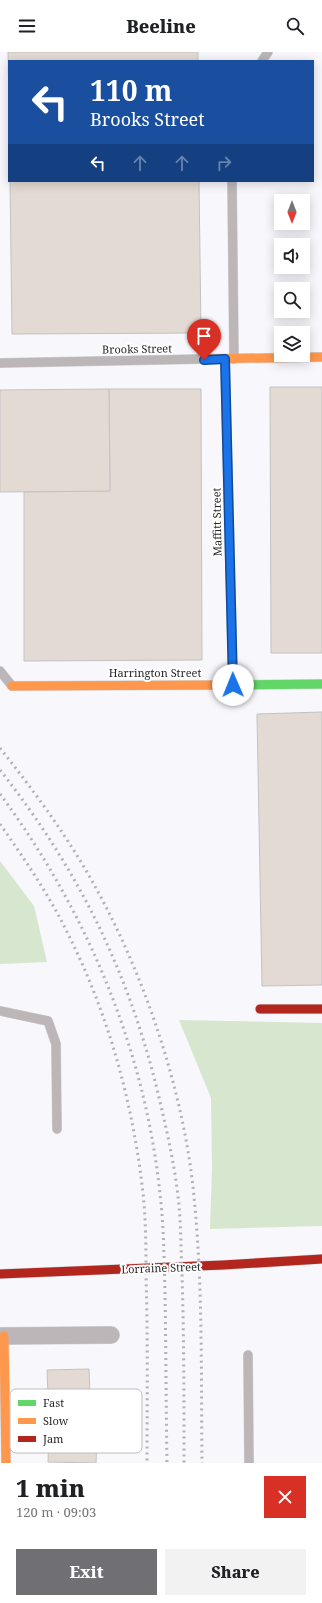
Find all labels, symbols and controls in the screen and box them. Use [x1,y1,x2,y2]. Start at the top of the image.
text: Beeline [126,14,196,38]
icon: menu [16,15,38,37]
icon: search [284,15,306,37]
text: 110 m [90,71,172,109]
icon: left [24,76,76,128]
text: Brooks Street [90,107,205,131]
icon: left [87,152,109,174]
icon: ahead [129,152,151,174]
icon: ahead [171,152,193,174]
icon: right [213,152,235,174]
north arrow [274,194,310,230]
map controls [274,194,310,362]
button: sound [274,238,310,274]
button: search [274,282,310,318]
pin [187,319,221,360]
icon: arrive [193,325,215,347]
button: layers [274,326,310,362]
street label: Brooks Street [102,340,172,357]
street label: Maffitt Street [208,487,225,557]
position arrow [212,664,254,706]
street label: Harrington Street [109,665,201,680]
street label: Lorraine Street [121,1259,201,1276]
legend [10,1389,142,1453]
text: Fast [43,1395,64,1410]
text: Slow [43,1413,69,1428]
text: Jam [42,1431,64,1446]
text: 1 min [16,1471,85,1504]
button: close [264,1476,306,1518]
text: 120 m · 09:03 [16,1503,96,1521]
button: Exit [16,1549,157,1595]
button: Share [165,1549,306,1595]

